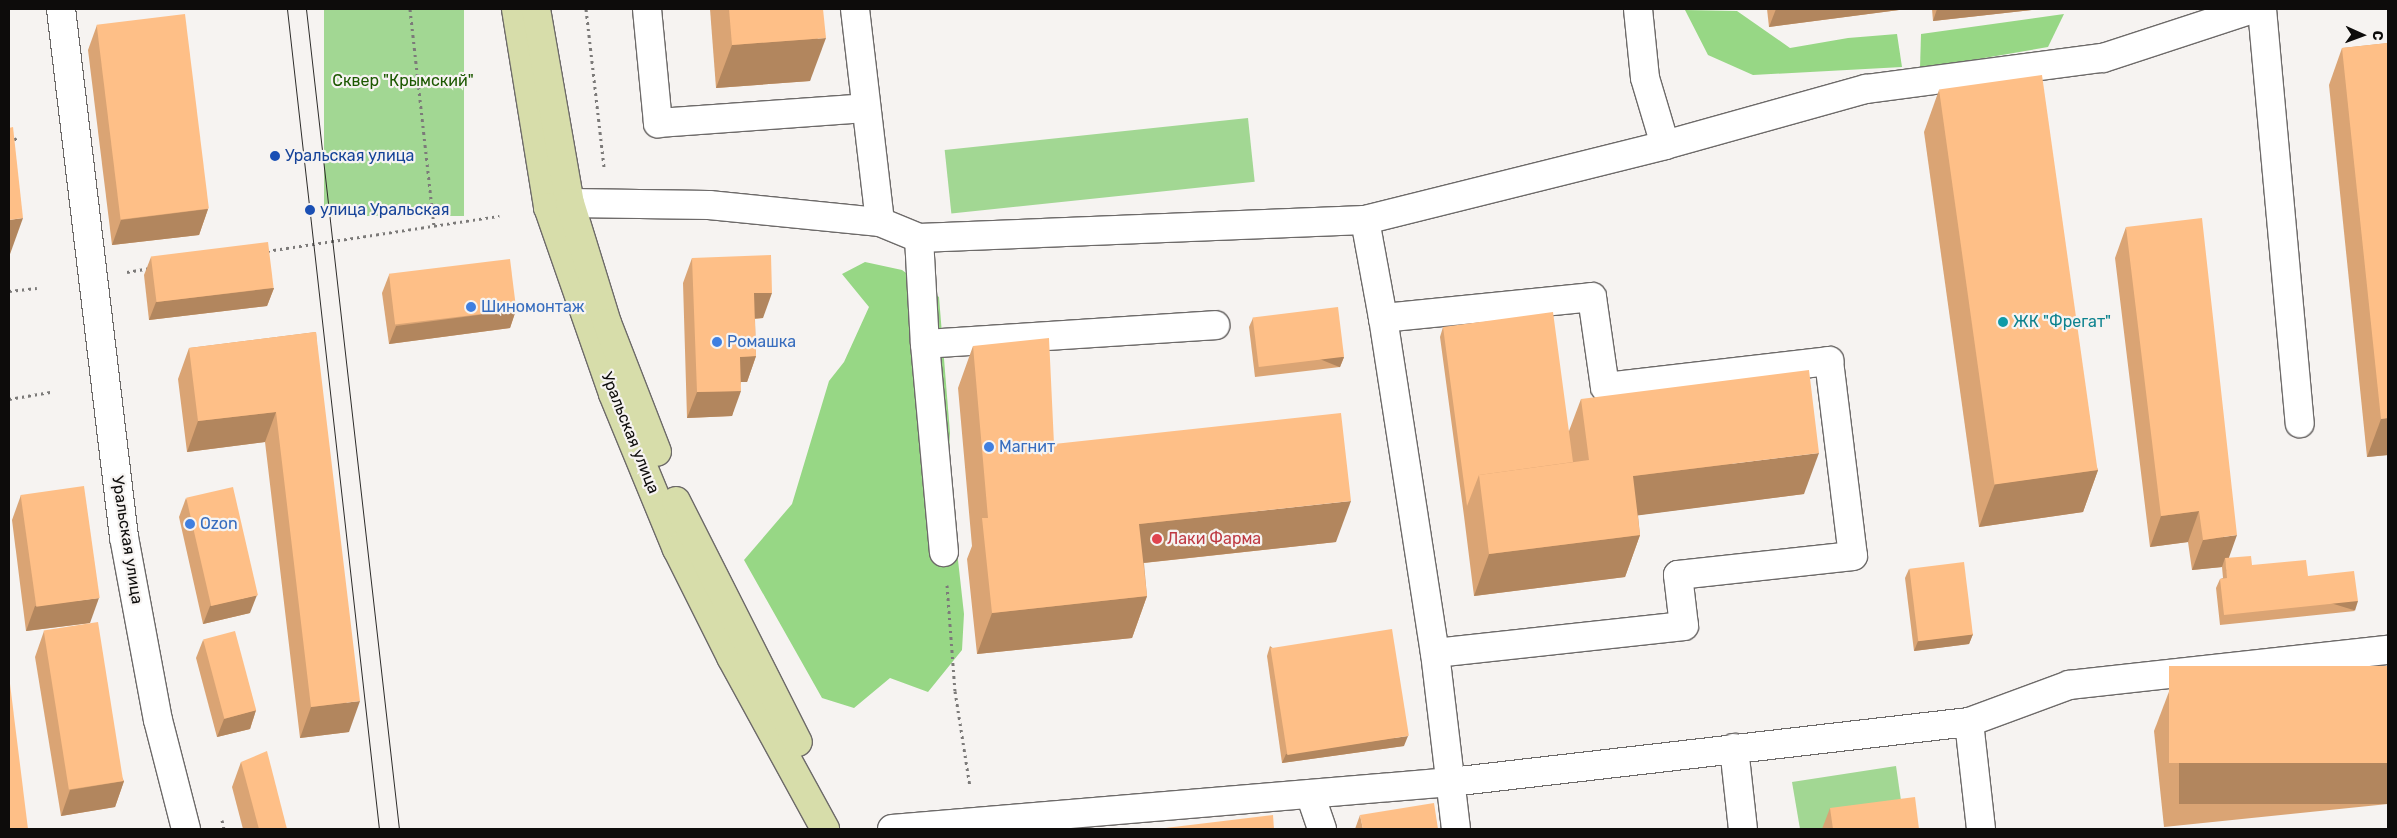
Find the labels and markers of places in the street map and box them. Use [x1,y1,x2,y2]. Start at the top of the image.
place label: Уральская улица [285,146,414,166]
marker: Уральская улица [269,150,281,162]
place label: улица Уральская [320,200,449,220]
marker: улица Уральская [304,204,316,216]
place label: Шиномонтаж [481,297,585,317]
marker: Шиномонтаж [465,301,477,313]
place label: ЖК "Фрегат" [2013,312,2111,332]
marker: ЖК "Фрегат" [1997,316,2009,328]
place label: Ромашка [727,332,796,352]
marker: Ромашка [711,336,723,348]
place label: Магнит [999,437,1055,457]
marker: Магнит [983,441,995,453]
place label: Ozon [200,514,238,534]
marker: Ozon [184,518,196,530]
place label: Лаки Фарма [1167,529,1261,549]
marker: Лаки Фарма [1151,533,1163,545]

